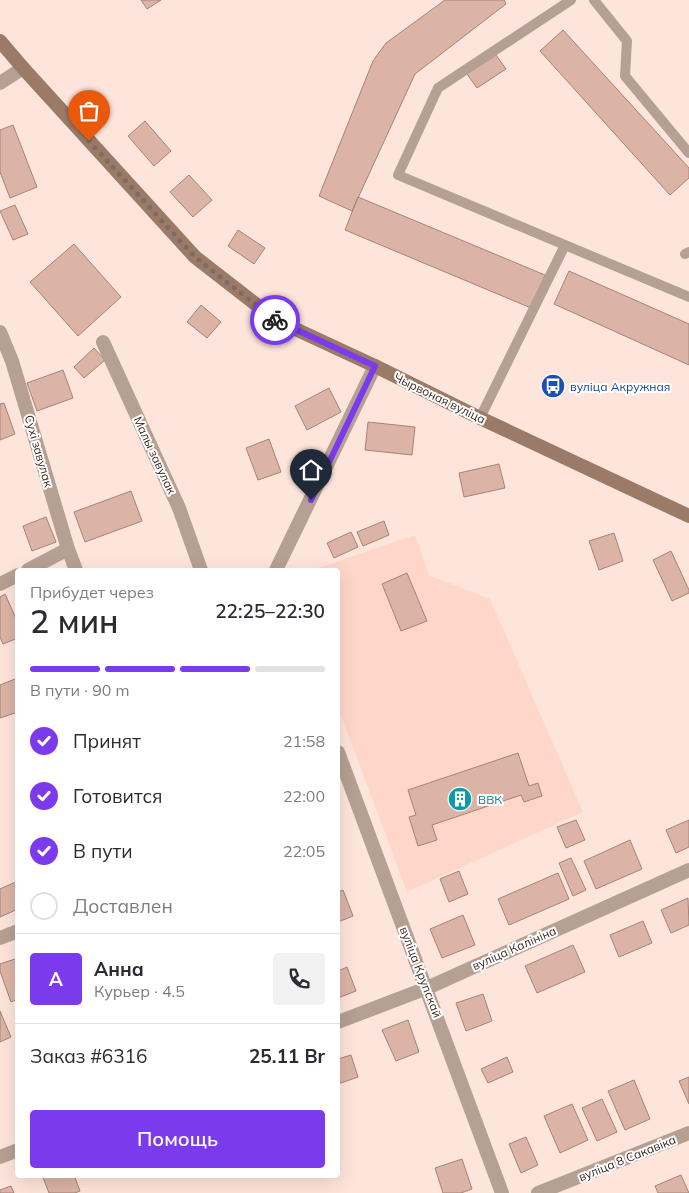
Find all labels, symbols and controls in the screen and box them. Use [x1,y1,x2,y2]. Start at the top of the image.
pin [68,90,110,141]
icon: bag [75,97,103,125]
courier [250,295,300,345]
icon: bike [261,306,289,334]
street label: Чырвоная вуліца [392,369,488,427]
bus stop icon: вуліца Акружная [540,373,566,399]
place label: вуліца Акружная [570,379,670,394]
street label: Сухі завулак [22,413,57,489]
street label: Малы завулак [130,414,180,497]
pin [290,449,332,500]
icon: home [297,456,325,484]
text: Прибудет через [30,582,154,602]
text: 22:25–22:30 [215,599,325,623]
text: 2 мин [30,601,118,641]
text: В пути · 90 m [30,680,130,700]
icon: check [30,727,58,755]
text: Принят [73,729,141,753]
text: 21:58 [283,731,325,751]
icon: check [30,782,58,810]
text: Готовится [73,784,163,808]
text: 22:00 [283,786,325,806]
building icon: ВВК [447,786,473,812]
place label: ВВК [478,792,502,807]
icon: check [30,837,58,865]
text: В пути [73,839,132,863]
text: 22:05 [283,841,325,861]
text: Доставлен [73,894,173,918]
street label: вуліца Калініна [470,923,558,973]
street label: вуліца Крупскай [397,924,445,1020]
button: phone [273,953,325,1005]
text: Анна [94,957,144,981]
text: А [49,967,63,991]
text: Курьер · 4.5 [94,981,185,1001]
text: Заказ #6316 [30,1044,147,1068]
text: 25.11 Br [249,1044,325,1068]
button: Помощь [30,1110,325,1168]
street label: вуліца 8 Сакавіка [576,1132,678,1184]

